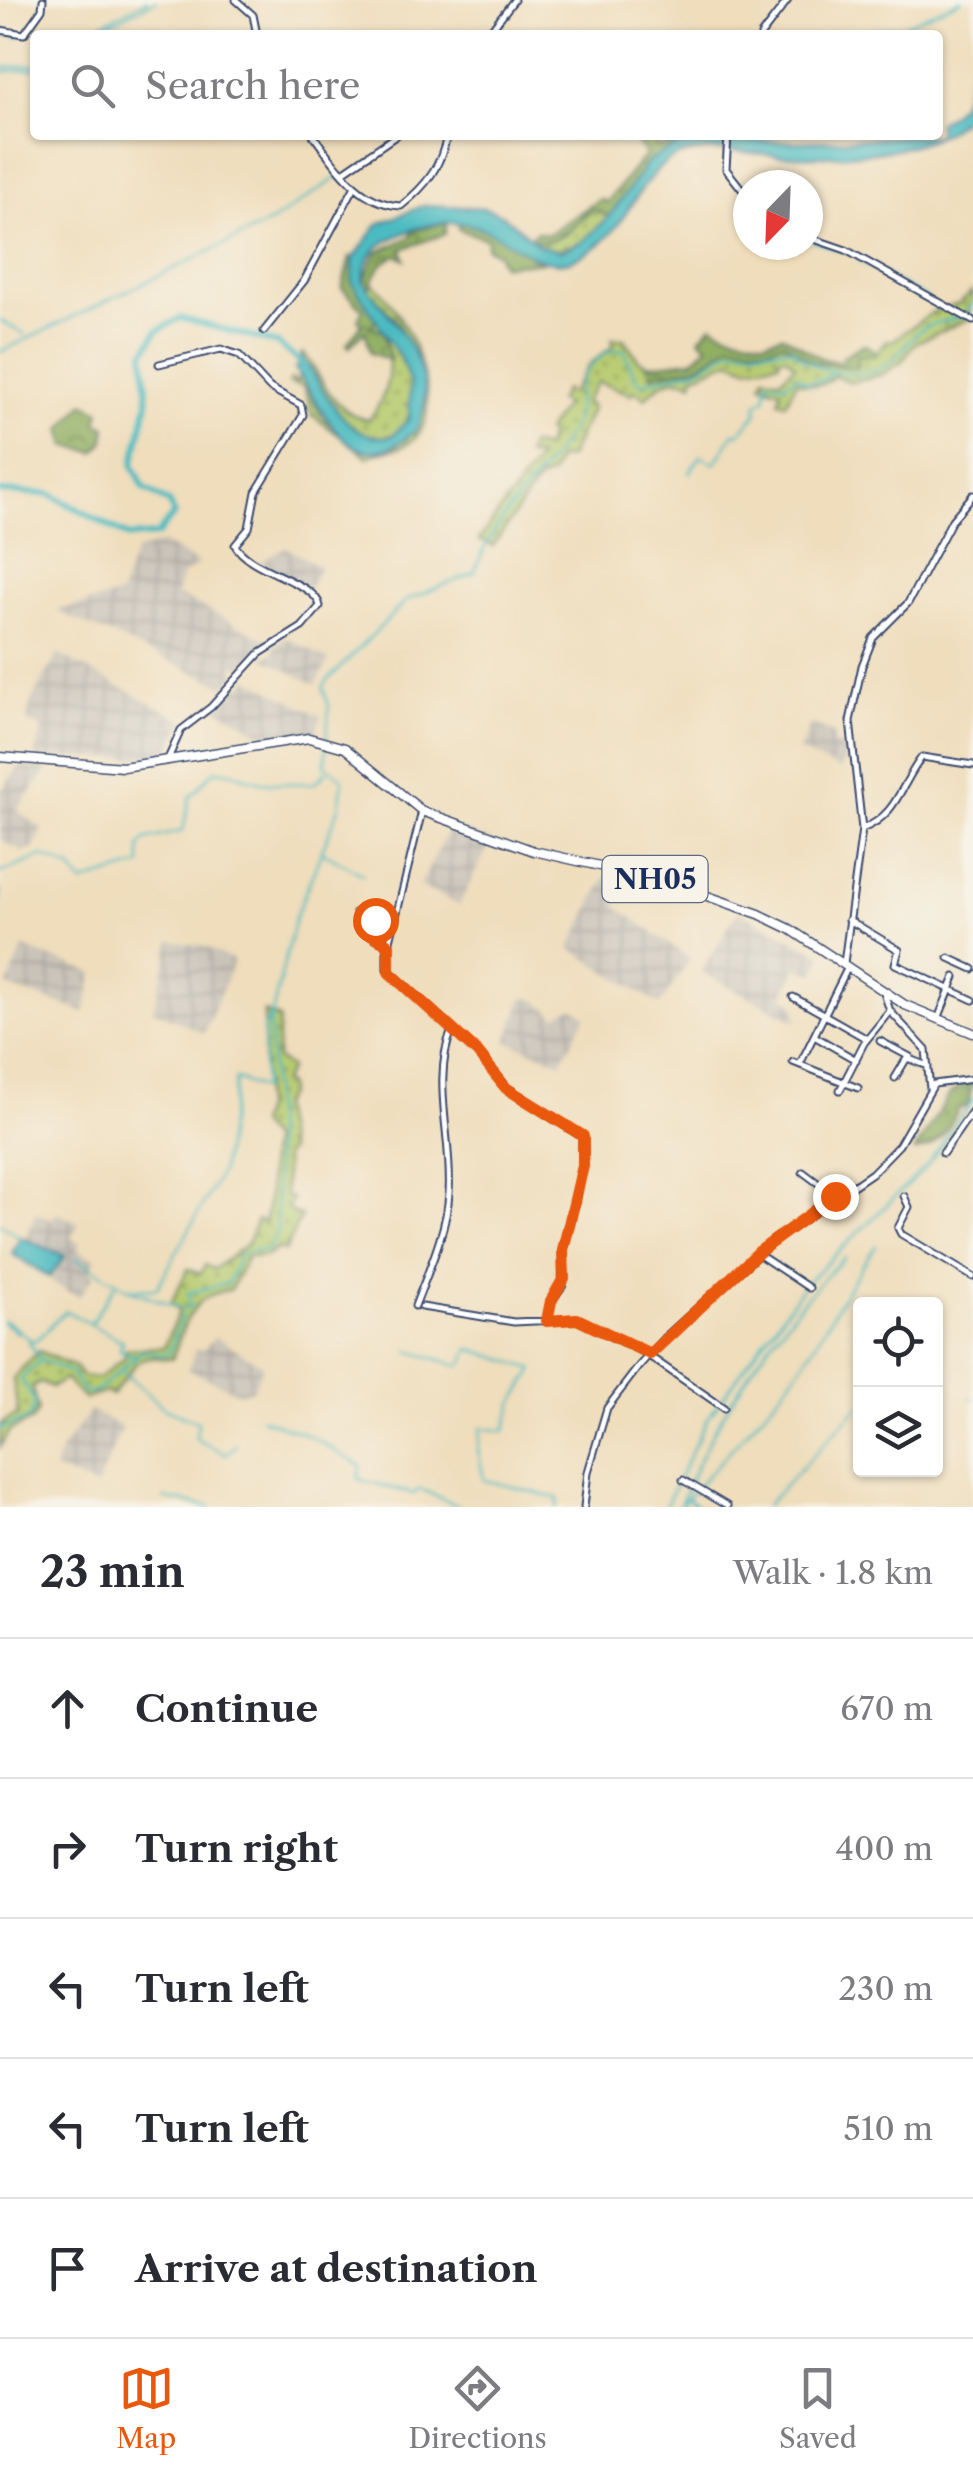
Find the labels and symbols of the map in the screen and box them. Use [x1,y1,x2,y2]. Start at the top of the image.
north arrow [733,170,823,260]
road number: NH05 [602,856,708,902]
route start [353,898,399,944]
route end [813,1174,859,1220]

